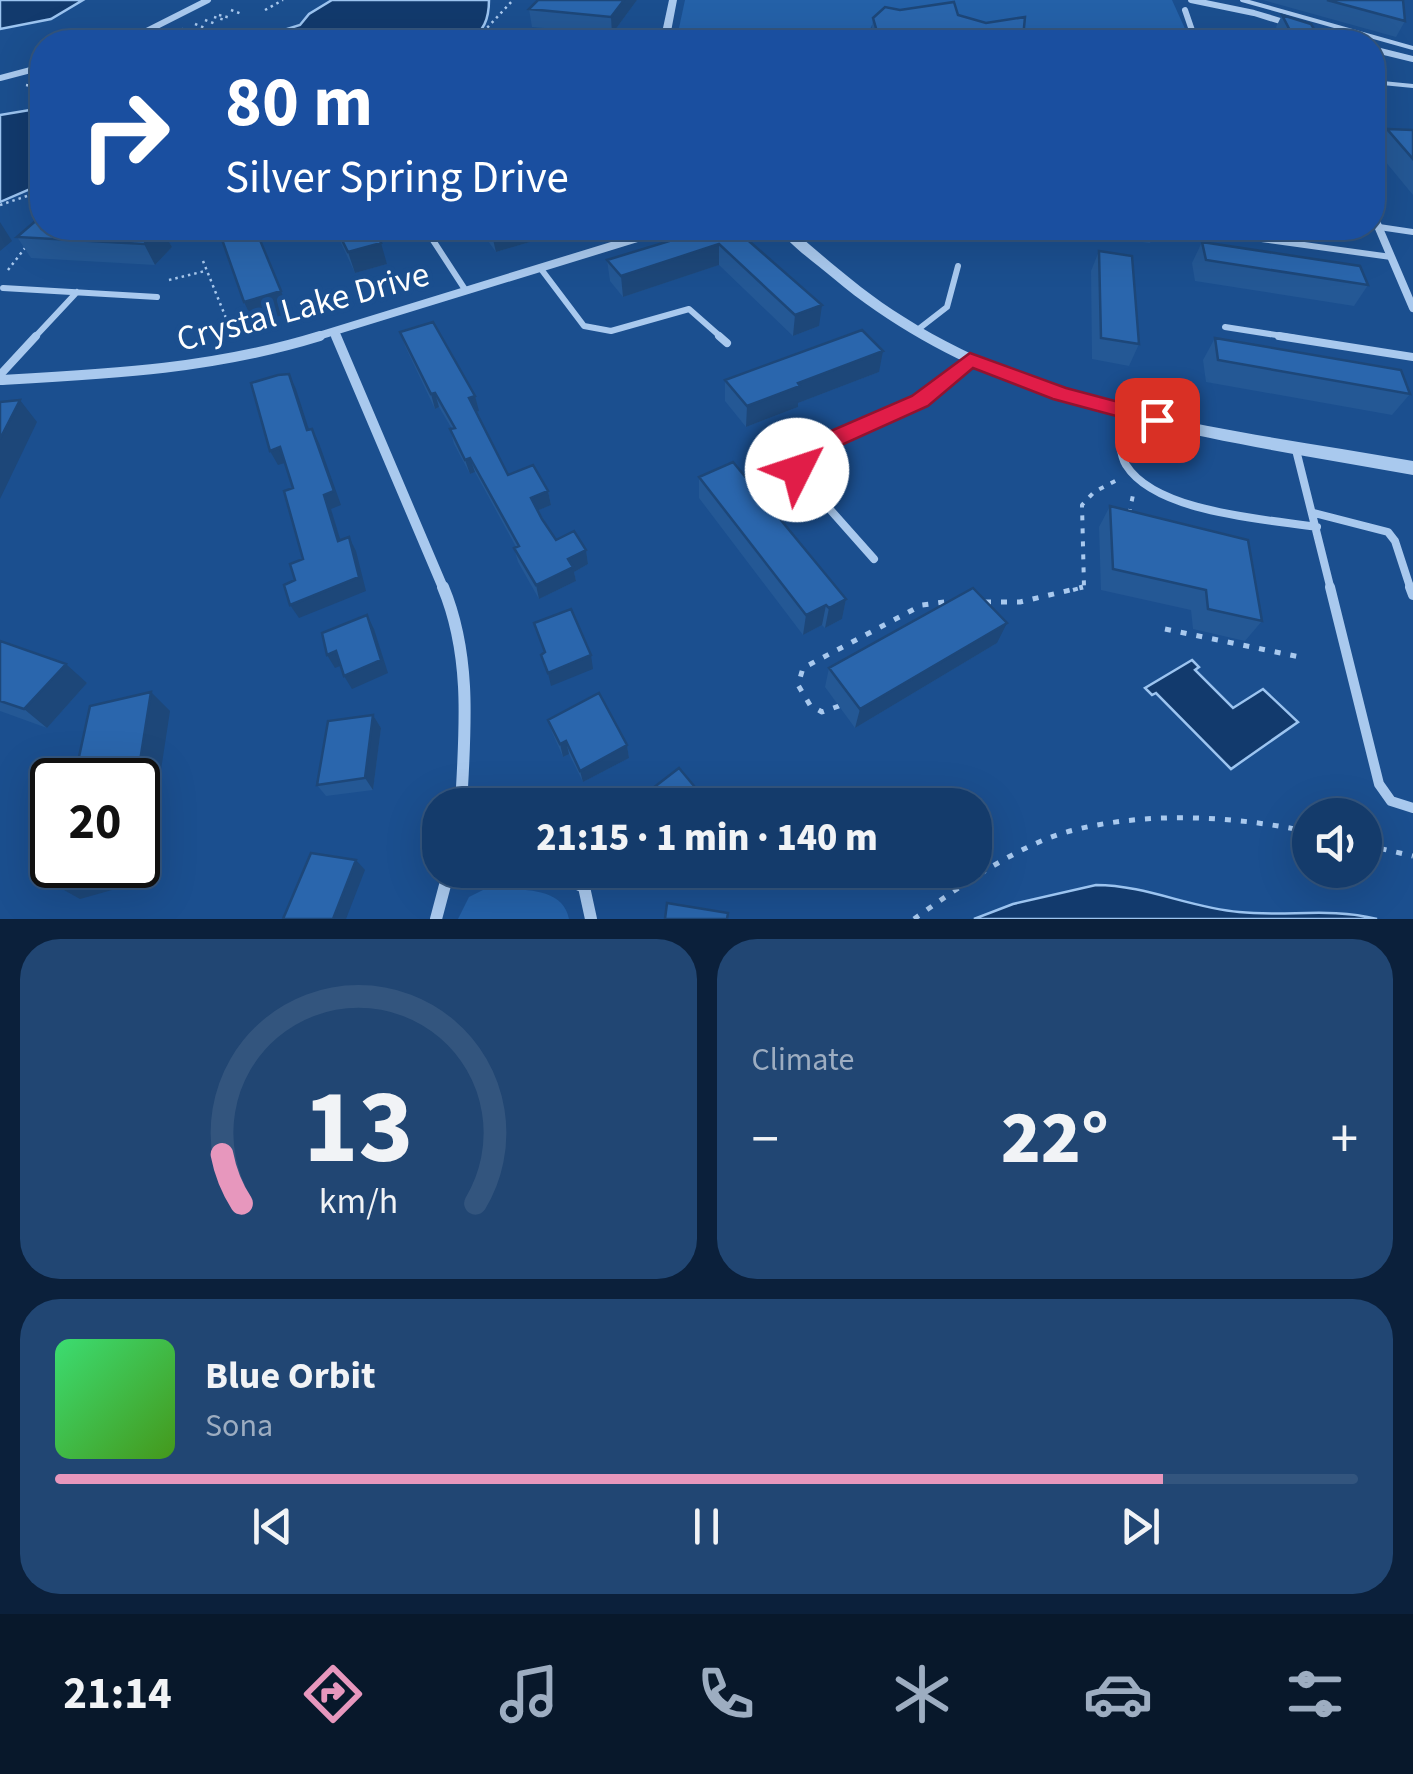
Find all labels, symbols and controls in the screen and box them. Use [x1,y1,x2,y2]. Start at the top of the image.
text: 80 m [225,53,373,153]
icon: right [60,70,190,200]
text: Silver Spring Drive [225,146,569,210]
street label: Crystal Lake Drive [171,249,435,365]
pin [1115,378,1200,463]
icon: arrive [1130,393,1185,448]
position arrow [745,418,849,522]
speed limit sign: 20 [30,758,160,888]
map controls [1292,798,1382,888]
button: sound [1292,798,1382,888]
text: 21:15 · 1 min · 140 m [536,811,878,865]
text: Climate [752,1037,854,1083]
text: 13 [303,1055,413,1203]
text: 22° [1001,1085,1109,1192]
text: − [752,1101,779,1179]
text: + [1331,1101,1358,1179]
text: km/h [319,1176,398,1227]
text: Blue Orbit [205,1349,376,1403]
text: Sona [205,1403,273,1449]
icon: previous [245,1499,300,1554]
icon: pause [679,1499,734,1554]
icon: next [1113,1499,1168,1554]
icon: directions [298,1659,368,1729]
icon: music [494,1659,564,1729]
icon: phone [691,1659,761,1729]
icon: climate [887,1659,957,1729]
icon: car [1083,1659,1153,1729]
icon: filters [1280,1659,1350,1729]
text: 21:14 [63,1662,172,1726]

